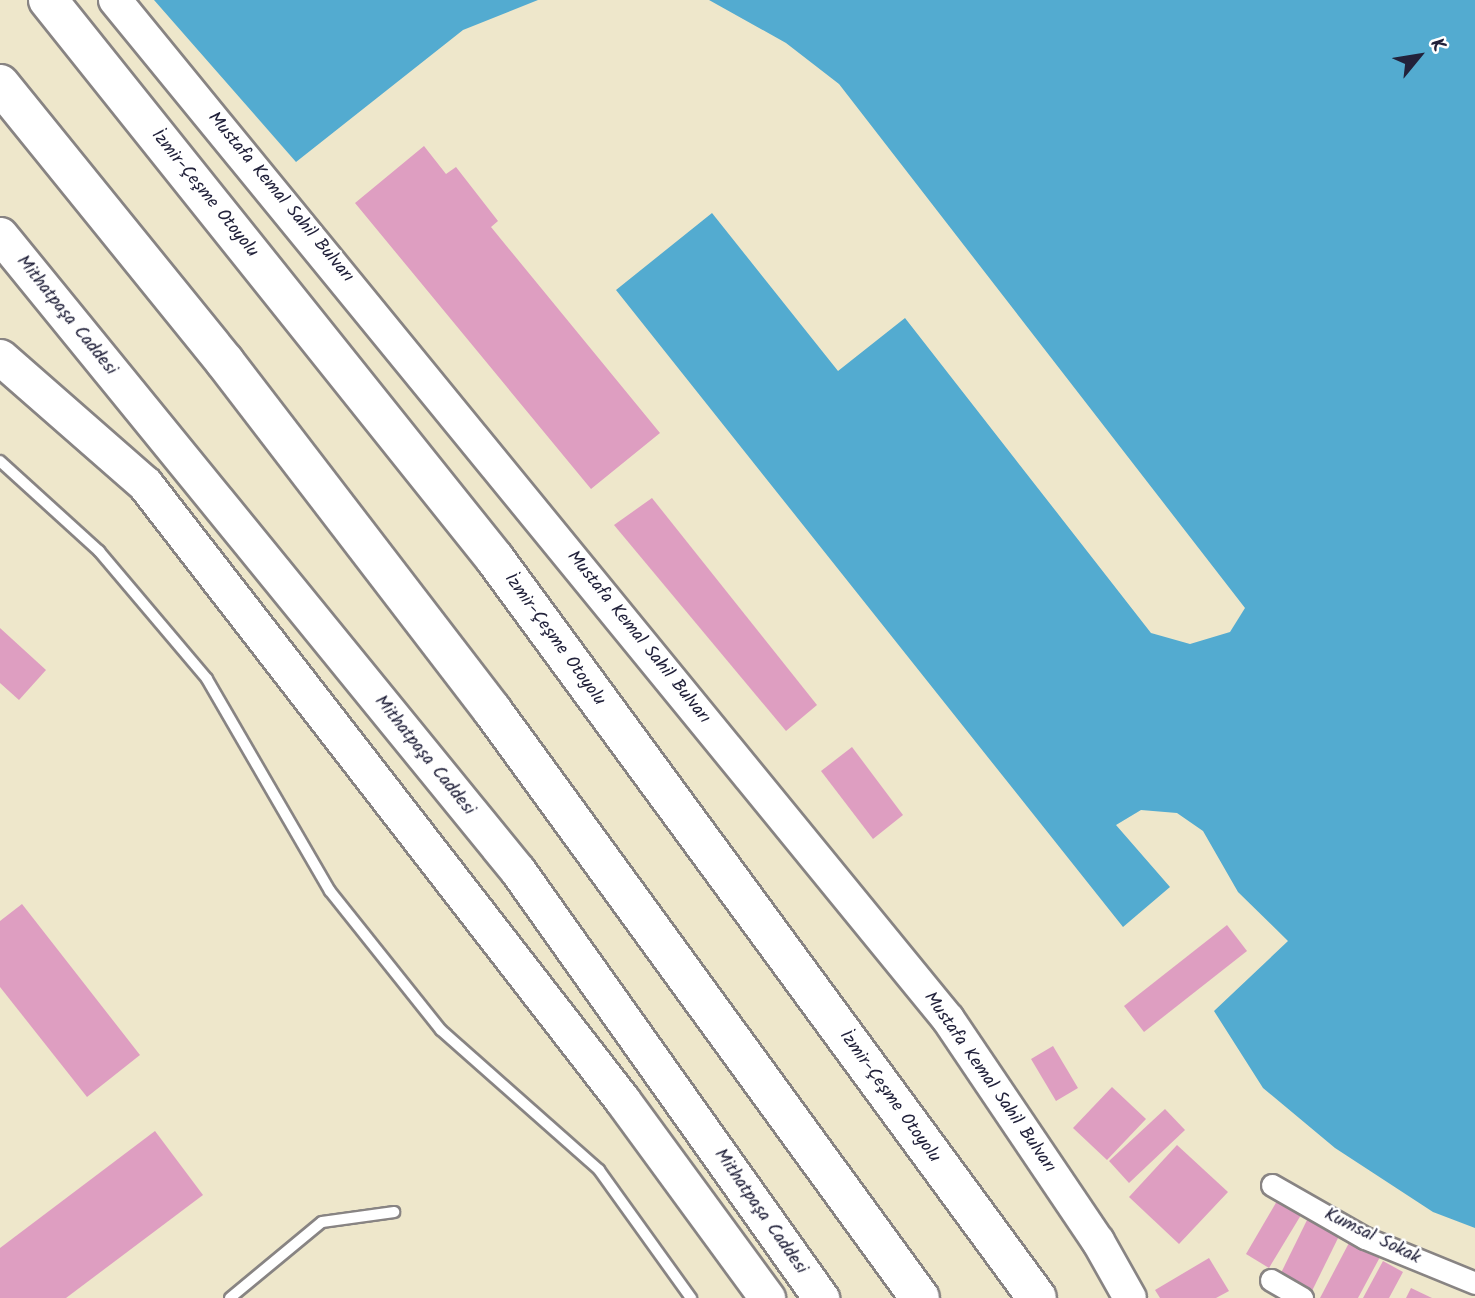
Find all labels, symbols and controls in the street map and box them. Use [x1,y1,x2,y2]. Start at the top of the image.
north arrow [1384,21,1454,91]
text: K [1421,33,1453,58]
street label: Mustafa Kemal Sahil Bulvarı [202,108,358,288]
street label: İzmir-Çeşme Otoyolu [146,126,262,262]
street label: Mithatpaşa Caddesi [11,252,121,380]
street label: Mustafa Kemal Sahil Bulvarı [562,547,714,729]
street label: İzmir-Çeşme Otoyolu [499,570,609,710]
street label: Mithatpaşa Caddesi [369,692,479,820]
street label: Mustafa Kemal Sahil Bulvarı [918,988,1060,1178]
street label: İzmir-Çeşme Otoyolu [834,1027,944,1167]
street label: Mithatpaşa Caddesi [709,1145,811,1279]
street label: Kumsal Sokak [1320,1204,1424,1270]

